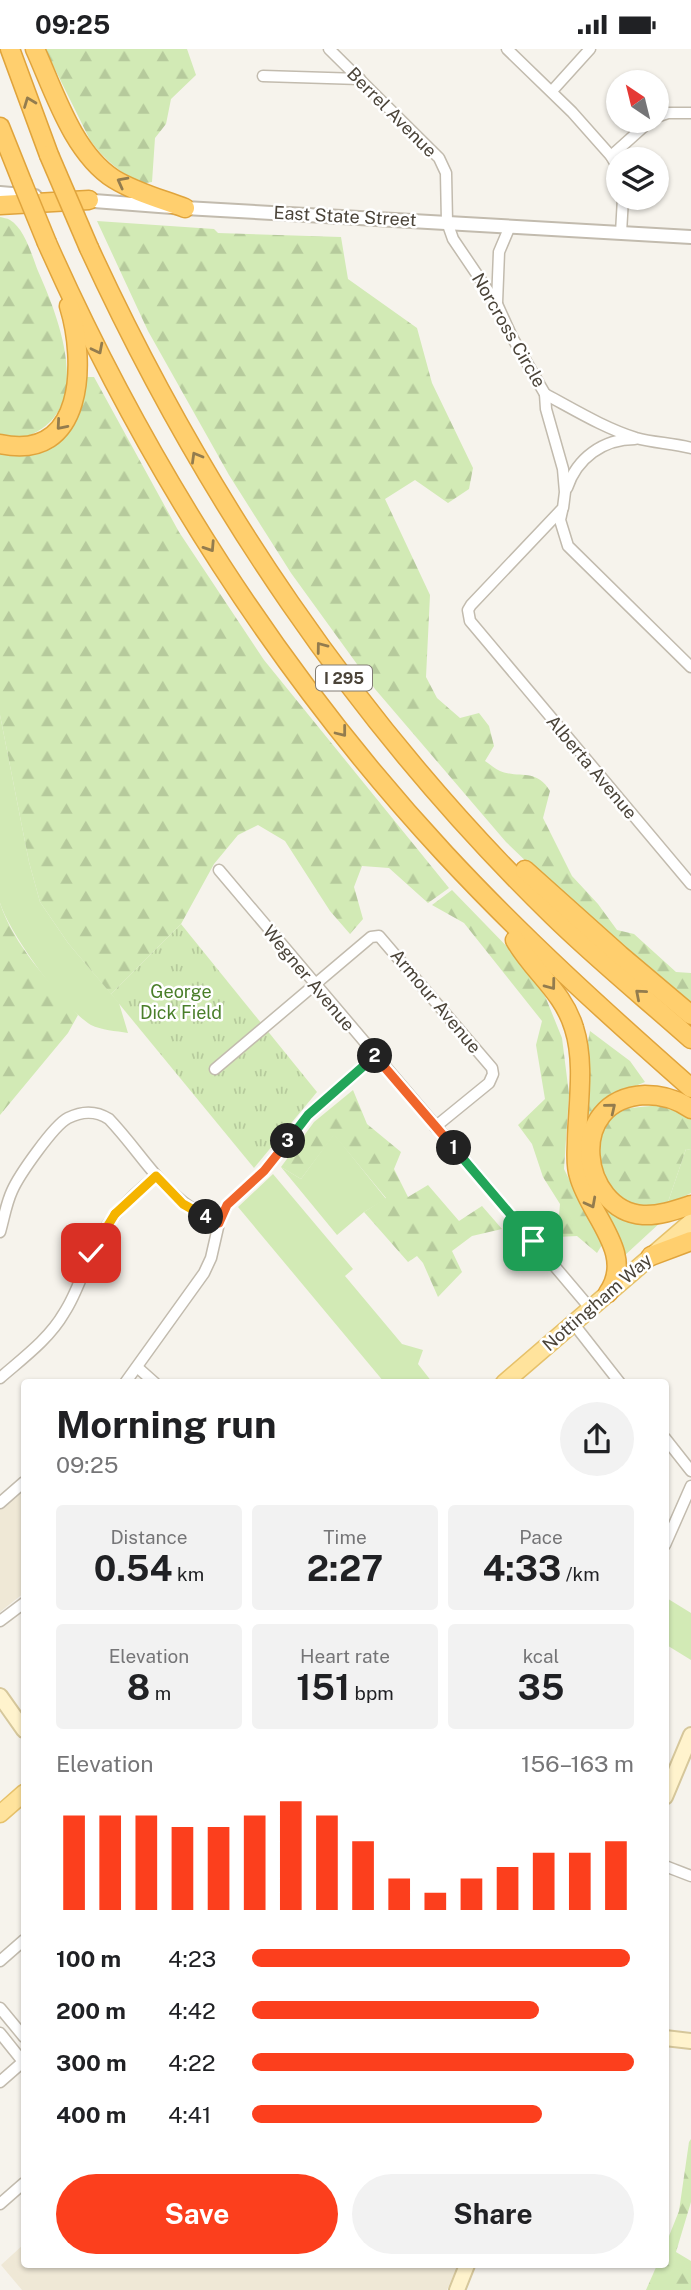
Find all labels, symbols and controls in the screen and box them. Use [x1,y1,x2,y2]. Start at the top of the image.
text: 09:25 [35,9,110,40]
street label: Berrel Avenue [343,63,441,161]
north arrow [606,70,668,133]
map controls [606,70,669,210]
one-way arrow [23,97,37,109]
button: layers [606,147,669,210]
one-way arrow [116,177,129,191]
street label: East State Street [273,202,417,230]
street label: Norcross Circle [468,269,550,391]
one-way arrow [89,342,103,354]
one-way arrow [57,417,69,430]
one-way arrow [191,451,204,464]
one-way arrow [201,539,214,552]
one-way arrow [317,642,329,655]
road number: I 295 [316,665,372,691]
street label: Alberta Avenue [543,711,641,823]
one-way arrow [333,724,346,737]
street label: Wegner Avenue [259,921,359,1035]
street label: Armour Avenue [386,945,486,1057]
one-way arrow [543,978,555,990]
park label: George Dick Field [140,981,222,1023]
one-way arrow [635,990,648,1002]
pin: 2 [358,1039,392,1073]
text: 2 [368,1044,381,1066]
one-way arrow [603,1104,616,1116]
pin: 3 [270,1123,306,1159]
text: 3 [281,1129,294,1151]
pin: 1 [436,1131,472,1165]
text: 1 [449,1136,458,1158]
one-way arrow [582,1196,596,1209]
pin: 4 [188,1199,224,1235]
text: 4 [199,1205,212,1227]
pin [503,1211,563,1271]
icon: arrive [514,1222,552,1260]
pin [61,1223,121,1283]
icon: check [72,1234,110,1272]
street label: Nottingham Way [538,1249,656,1355]
text: Morning run [56,1402,277,1447]
button: share [560,1402,634,1476]
text: 09:25 [56,1451,118,1478]
text: Distance [110,1526,188,1548]
text: Time [323,1526,367,1548]
text: Pace [519,1526,563,1548]
text: 0.54 [94,1548,172,1589]
text: 2:27 [307,1548,383,1589]
text: 4:33 [482,1548,561,1589]
text: km [172,1563,204,1585]
text: /km [561,1563,600,1585]
text: Elevation [109,1645,189,1667]
text: Heart rate [300,1645,390,1667]
text: kcal [523,1645,559,1667]
text: 8 [127,1667,150,1708]
text: 151 [296,1667,350,1708]
text: 35 [518,1667,564,1708]
text: m [150,1682,171,1704]
text: bpm [350,1682,394,1704]
text: Elevation [56,1750,154,1777]
text: 156–163 m [521,1750,634,1777]
text: 100 m [56,1945,121,1972]
text: 4:23 [168,1945,216,1972]
text: 200 m [56,1997,126,2024]
text: 4:42 [168,1997,216,2024]
text: 300 m [56,2049,127,2076]
text: 4:22 [168,2049,216,2076]
text: 400 m [56,2101,126,2128]
text: 4:41 [168,2101,211,2128]
button: Save [56,2174,338,2254]
button: Share [352,2174,634,2254]

